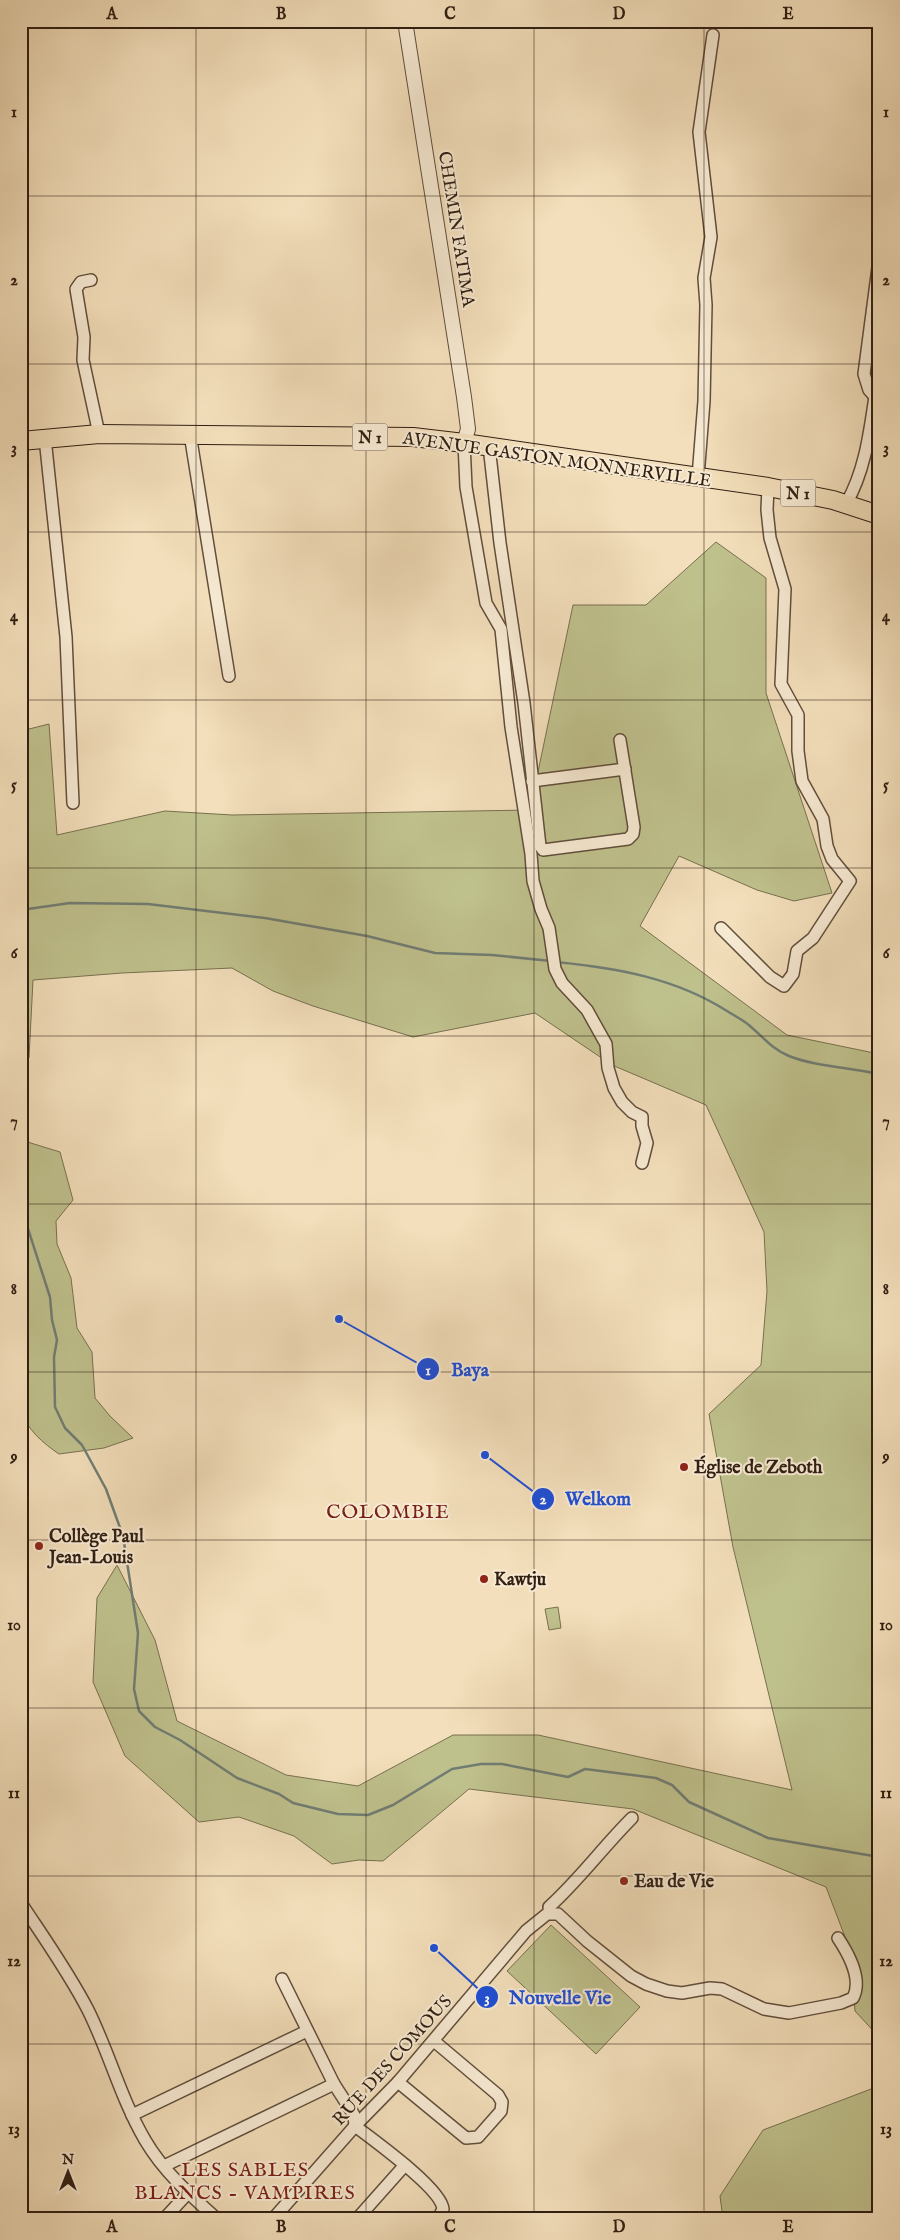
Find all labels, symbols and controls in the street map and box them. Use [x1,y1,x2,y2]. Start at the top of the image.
text: A [106,5,119,25]
text: B [276,5,287,25]
text: C [444,5,456,25]
text: D [613,5,626,25]
text: E [782,5,794,25]
text: 1 [11,103,17,123]
text: 1 [883,103,889,123]
street label: CHEMIN FATIMA [432,150,479,310]
text: 2 [10,271,18,291]
text: 2 [882,271,890,291]
road number: N 1 [352,424,388,451]
street label: AVENUE GASTON MONNERVILLE [400,427,713,494]
text: 3 [11,439,17,459]
text: 3 [883,439,889,459]
road number: N 1 [780,479,816,506]
text: 4 [10,607,19,627]
text: 4 [882,607,891,627]
text: 5 [11,776,17,796]
text: 5 [883,776,889,796]
text: 6 [11,944,19,964]
text: 6 [883,944,891,964]
text: 7 [10,1112,18,1132]
text: 7 [882,1112,890,1132]
text: 8 [11,1280,17,1300]
text: 8 [883,1280,889,1300]
callout: Baya [416,1352,499,1386]
text: Baya [451,1359,490,1383]
text: 1 [425,1361,431,1380]
text: 9 [10,1448,18,1468]
text: 9 [882,1448,890,1468]
place label: Église de Zeboth [694,1455,823,1480]
marker: Église de Zeboth [678,1461,690,1473]
callout: Welkom [530,1482,641,1516]
text: Welkom [564,1488,631,1512]
text: 2 [539,1490,547,1509]
district label: COLOMBIE [326,1500,450,1525]
place label: Collège Paul Jean-Louis [47,1526,145,1570]
marker: Collège Paul Jean-Louis [33,1540,45,1552]
place label: Kawtju [494,1569,547,1592]
marker: Kawtju [478,1573,490,1585]
text: 10 [7,1616,21,1636]
text: 10 [879,1616,893,1636]
text: 11 [8,1784,20,1804]
text: 11 [880,1784,892,1804]
place label: Eau de Vie [634,1871,715,1894]
marker: Eau de Vie [618,1875,630,1887]
text: 12 [7,1952,21,1972]
text: 12 [879,1952,893,1972]
callout: Nouvelle Vie [474,1980,621,2014]
text: Nouvelle Vie [508,1987,611,2011]
text: 3 [484,1989,490,2008]
street label: RUE DES COMOUS [328,1991,458,2131]
text: 13 [8,2120,20,2140]
text: 13 [880,2120,892,2140]
north arrow [42,2148,92,2198]
text: N [61,2151,74,2169]
district label: LES SABLES BLANCS - VAMPIRES [134,2158,356,2206]
text: A [106,2218,119,2238]
text: B [276,2218,287,2238]
text: C [444,2218,456,2238]
text: D [613,2218,626,2238]
text: E [782,2218,794,2238]

